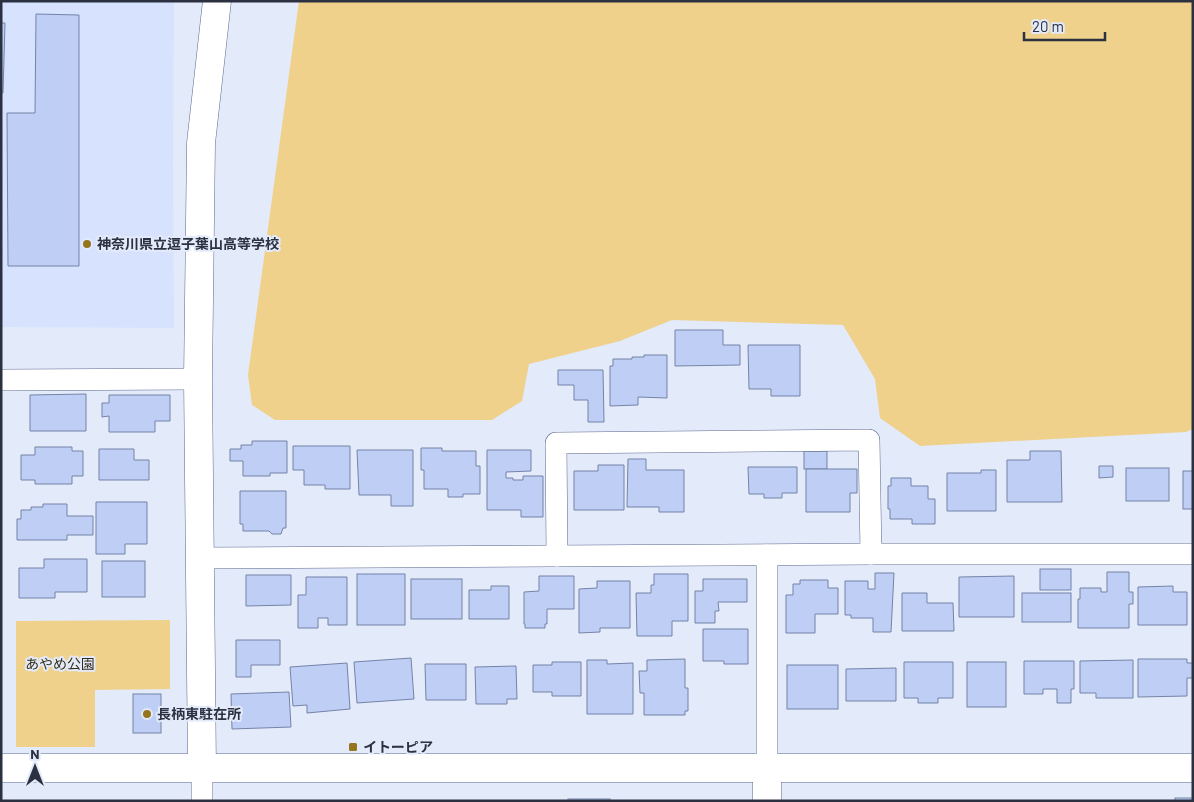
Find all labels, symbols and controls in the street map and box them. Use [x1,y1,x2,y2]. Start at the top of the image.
scale bar [1024,10,1105,42]
text: 20 m [1032,17,1064,35]
place label: 神奈川県立逗子葉山高等学校 [97,235,279,252]
marker: 神奈川県立逗子葉山高等学校 [81,238,93,250]
park label: あやめ公園 [25,655,95,672]
place label: 長柄東駐在所 [157,705,241,722]
marker: 長柄東駐在所 [141,708,153,720]
place label: イトーピア [363,738,433,755]
marker: イトーピア [347,741,359,753]
north arrow [10,742,60,792]
text: N [30,745,40,762]

